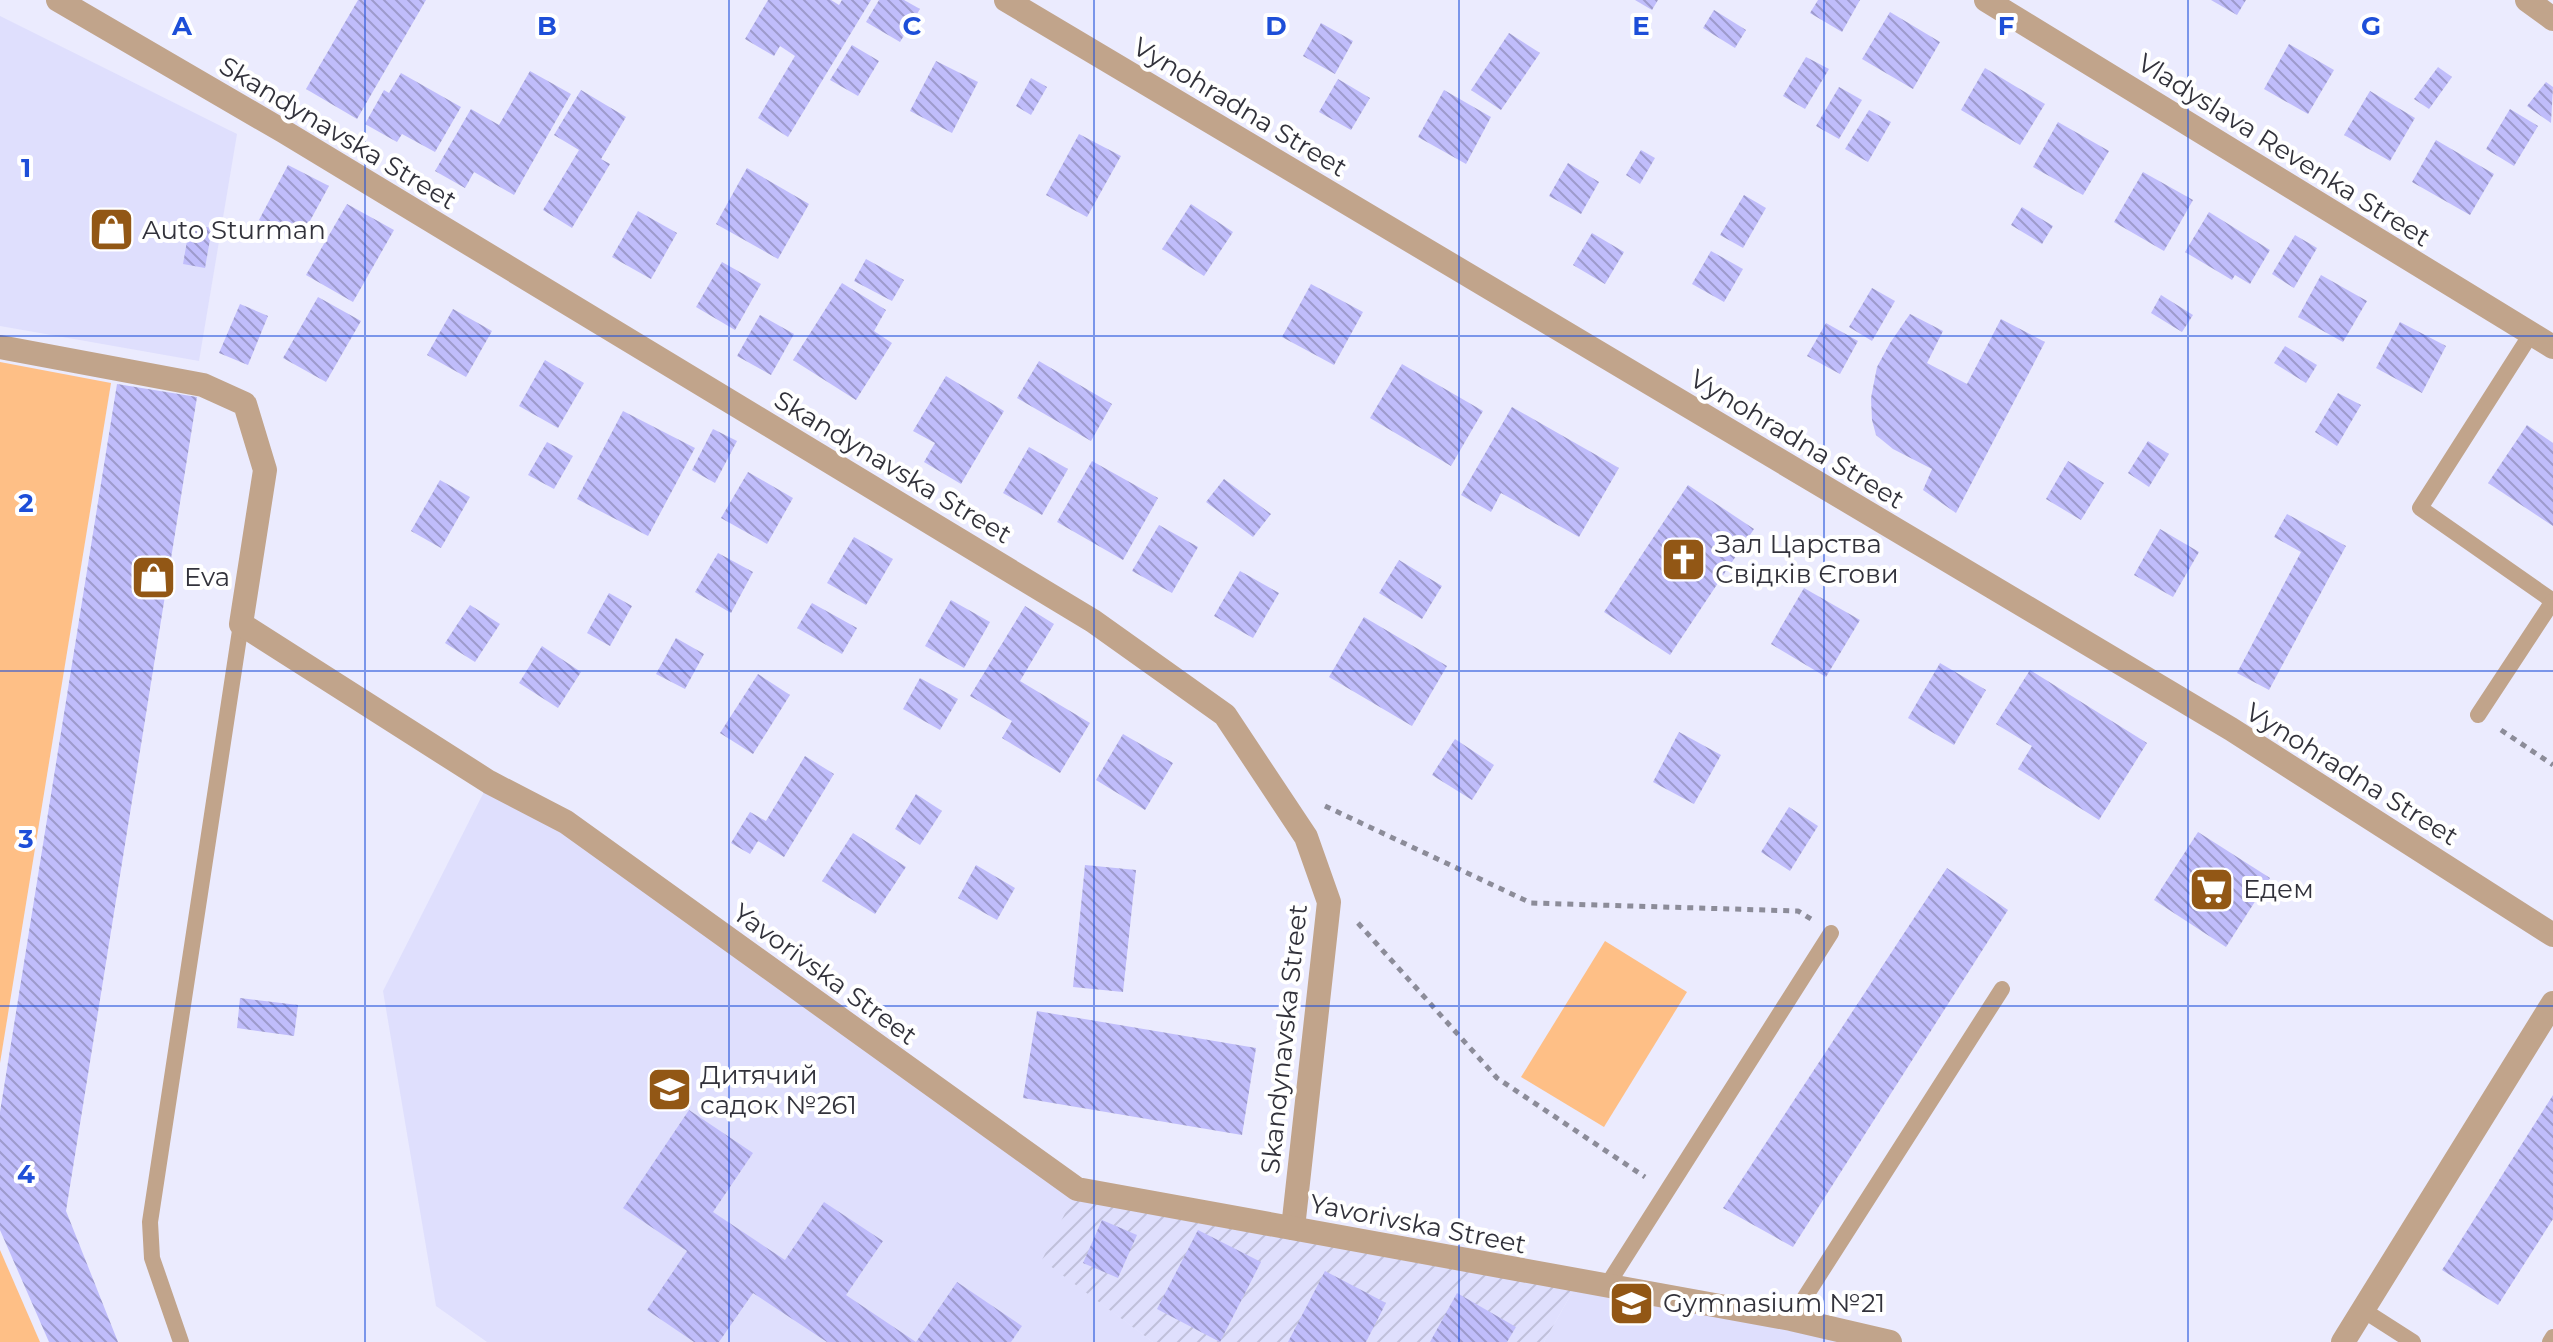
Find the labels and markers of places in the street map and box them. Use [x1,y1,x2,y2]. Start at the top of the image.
shop icon: Auto Sturman [87,206,135,254]
place label: Auto Sturman [142,214,326,246]
place label: Зал Царства Свідків Єгови [1715,528,1899,590]
church icon: Зал Царства Свідків Єгови [1660,535,1708,583]
shop icon: Eva [129,553,177,601]
place label: Eva [184,561,230,593]
supermarket icon: Едем [2188,865,2236,913]
place label: Едем [2243,873,2314,905]
place label: Дитячий садок №261 [700,1059,857,1121]
school or university icon: Дитячий садок №261 [645,1066,693,1114]
school or university icon: Gymnasium №21 [1608,1279,1656,1327]
place label: Gymnasium №21 [1663,1287,1885,1319]

